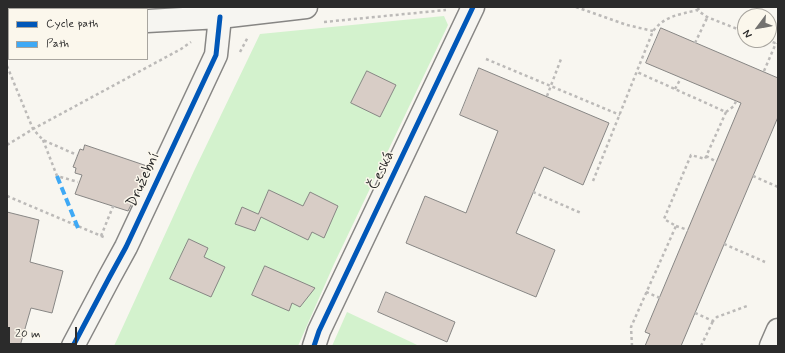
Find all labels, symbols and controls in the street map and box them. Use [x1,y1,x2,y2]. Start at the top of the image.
legend [8,8,148,60]
north arrow [737,8,777,48]
text: Cycle path [46,16,98,32]
text: N [740,27,756,41]
text: Path [46,36,69,52]
street label: Česká [365,149,399,193]
street label: Družební [124,150,164,210]
scale bar [10,319,79,345]
text: 20 m [15,326,41,342]

